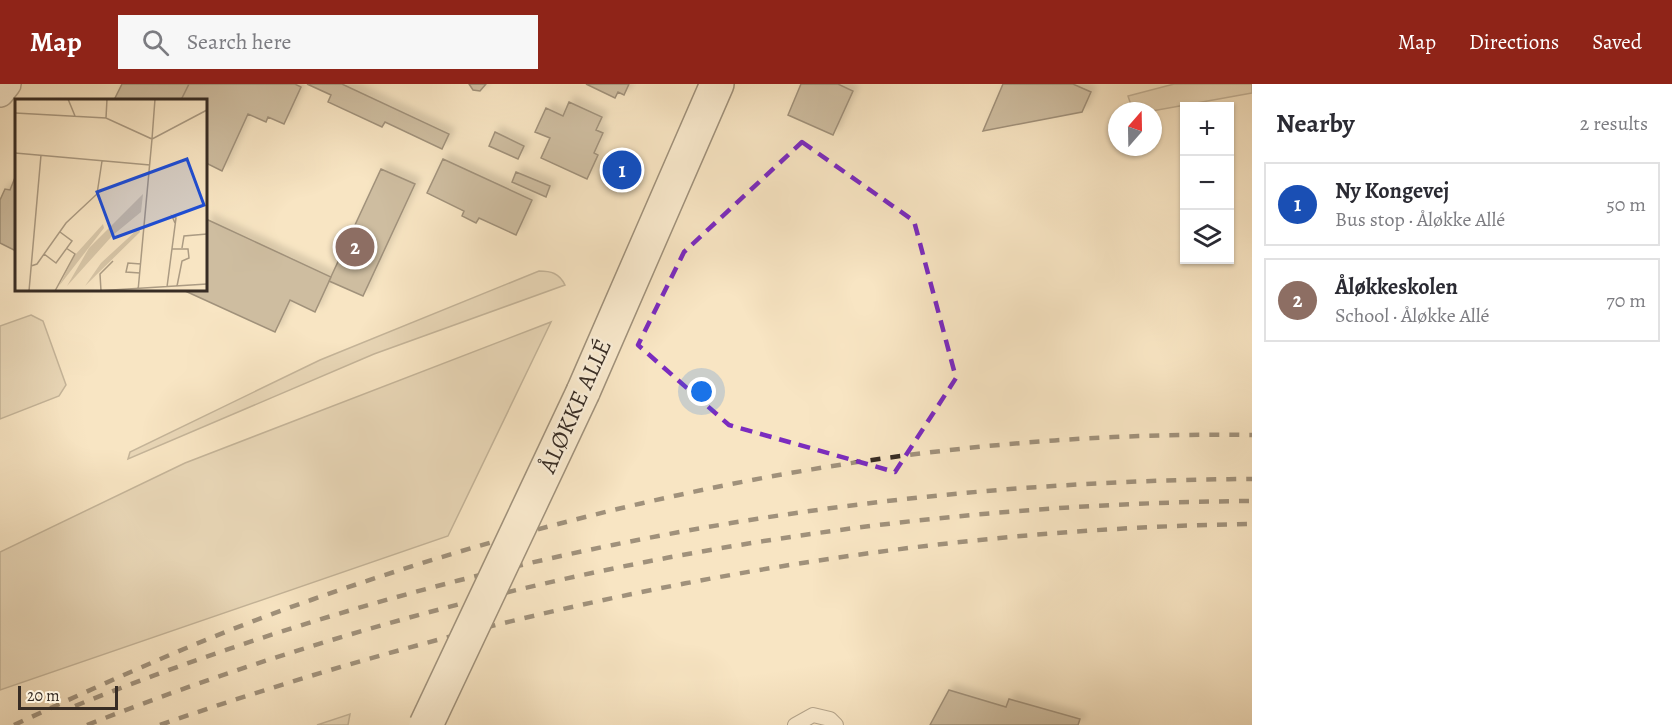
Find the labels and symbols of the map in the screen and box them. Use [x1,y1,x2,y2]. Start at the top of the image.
inset map [15,99,207,291]
north arrow [1108,102,1162,156]
pin: 1 [602,148,642,193]
pin: 2 [336,224,374,270]
street label: ÅLØKKE ALLÉ [531,334,619,479]
your location [687,377,716,406]
scale bar [18,683,118,710]

